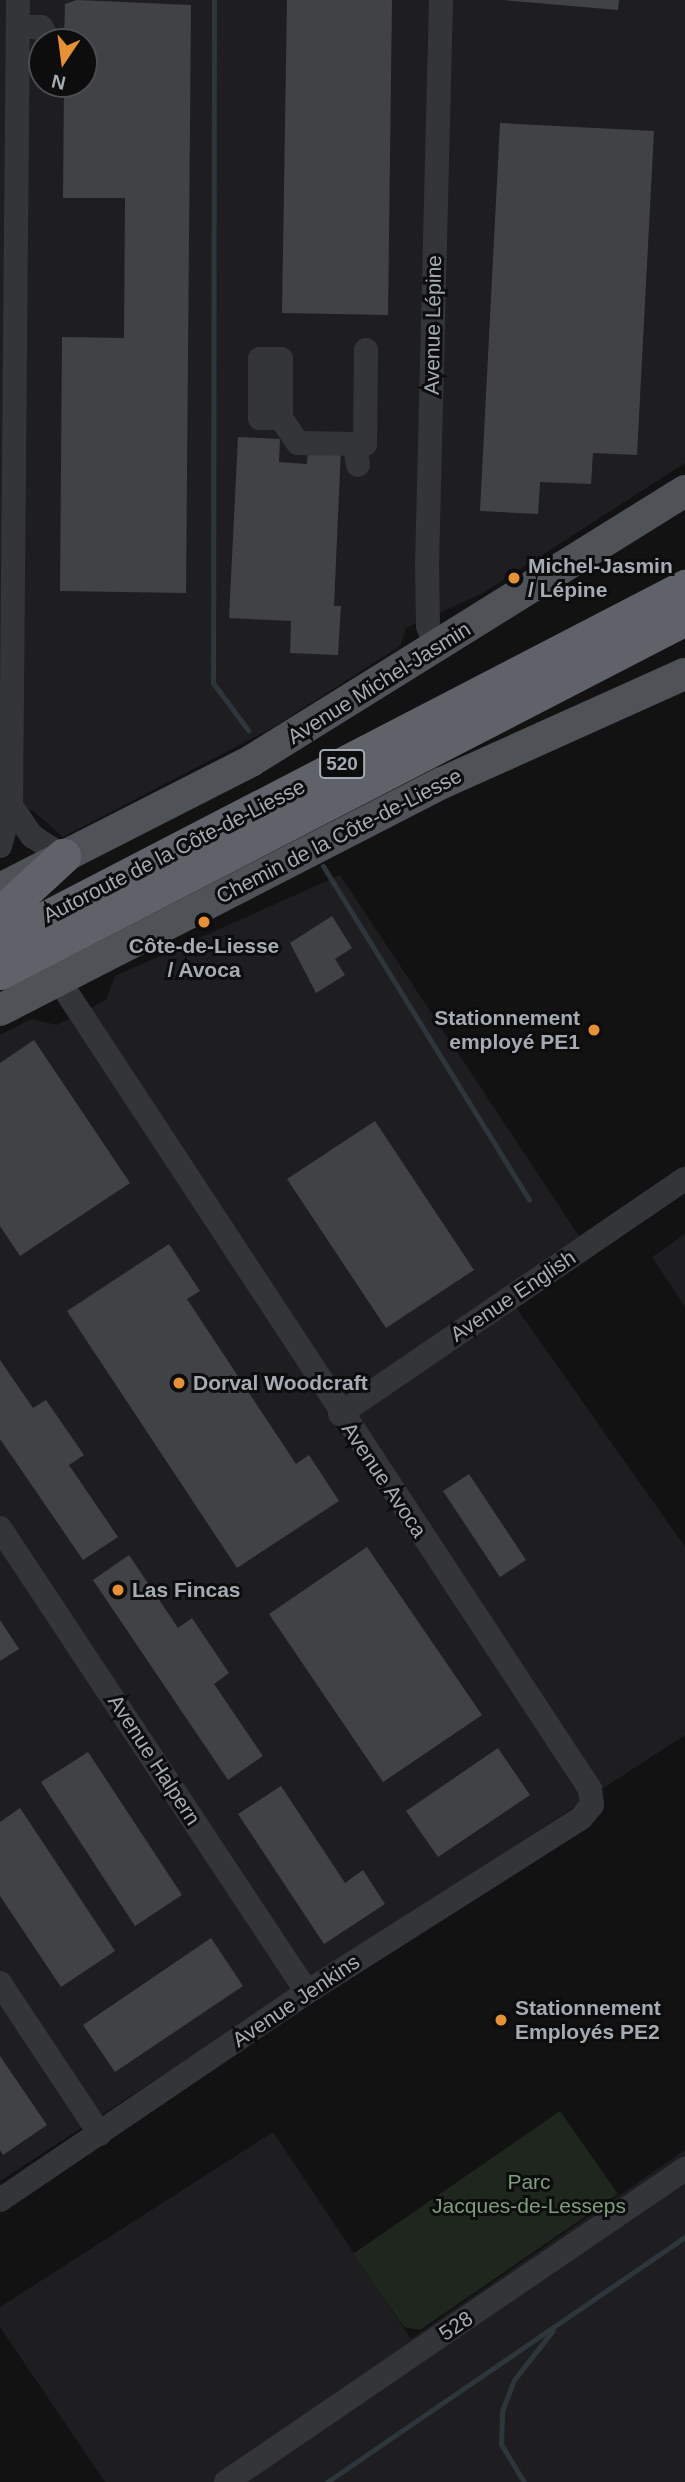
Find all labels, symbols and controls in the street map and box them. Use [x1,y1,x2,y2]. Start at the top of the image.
north arrow [28,28,98,98]
text: N [50,70,68,94]
street label: Avenue Lépine [419,255,447,395]
place label: Michel-Jasmin / Lépine [528,553,673,603]
marker: Michel-Jasmin / Lépine [506,570,522,586]
street label: Avenue Michel-Jasmin [283,616,475,750]
road number: 520 [318,748,366,779]
street label: Chemin de la Côte-de-Liesse [212,763,466,909]
street label: Autoroute de la Côte-de-Liesse [39,774,309,928]
marker: Côte-de-Liesse / Avoca [196,914,212,930]
place label: Côte-de-Liesse / Avoca [129,933,279,983]
place label: Stationnement employé PE1 [434,1005,580,1055]
marker: Stationnement employé PE1 [586,1022,602,1038]
street label: Avenue English [446,1245,580,1347]
place label: Dorval Woodcraft [193,1370,368,1396]
marker: Dorval Woodcraft [171,1375,187,1391]
street label: Avenue Avoca [336,1417,432,1543]
place label: Las Fincas [132,1577,241,1603]
marker: Las Fincas [110,1582,126,1598]
street label: Avenue Halpern [103,1690,205,1830]
street label: Avenue Jenkins [228,1949,364,2053]
place label: Stationnement Employés PE2 [515,1995,661,2045]
marker: Stationnement Employés PE2 [493,2012,509,2028]
park label: Parc Jacques-de-Lesseps [432,2169,626,2219]
street label: 528 [434,2306,478,2346]

